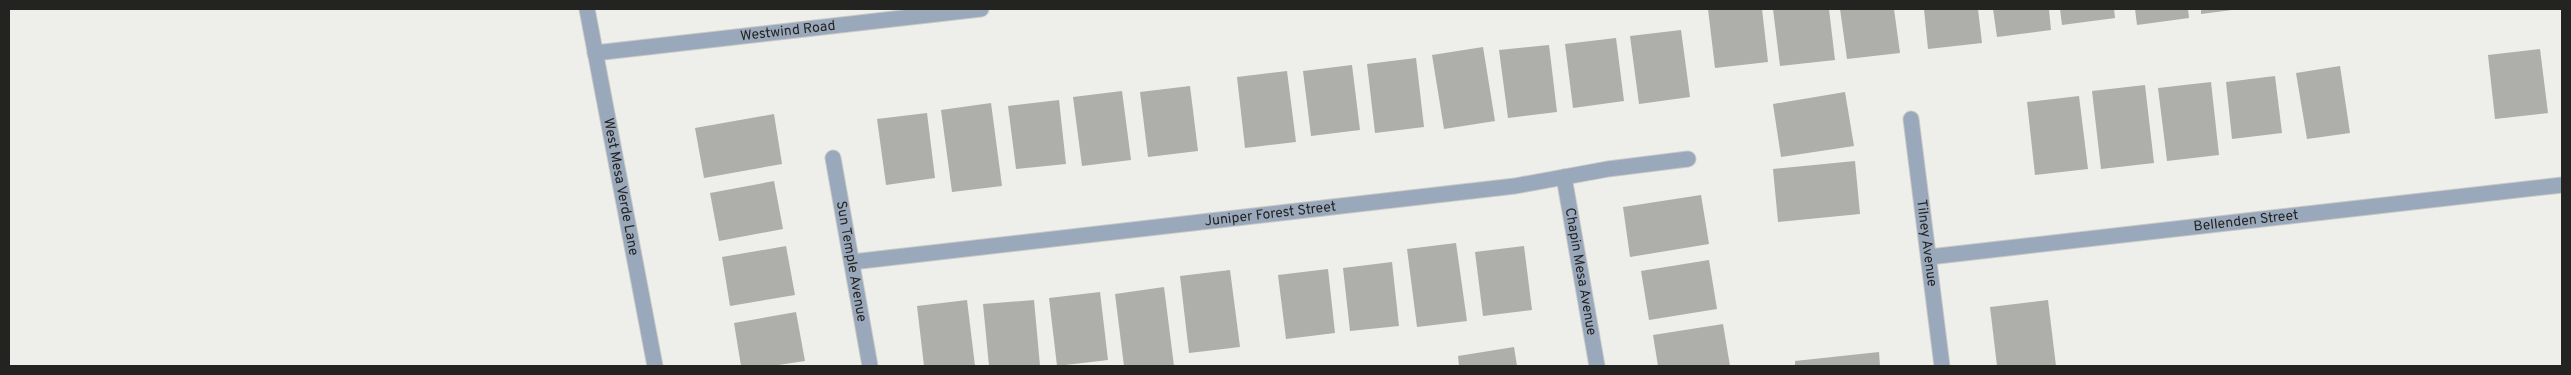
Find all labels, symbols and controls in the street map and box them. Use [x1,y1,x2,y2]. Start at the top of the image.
street label: Westwind Road [739,17,836,45]
street label: West Mesa Verde Lane [599,117,642,257]
street label: Juniper Forest Street [1204,198,1337,230]
street label: Tilney Avenue [1913,198,1940,288]
street label: Sun Temple Avenue [832,200,870,323]
street label: Chapin Mesa Avenue [1561,206,1600,337]
street label: Bellenden Street [2193,207,2299,235]

